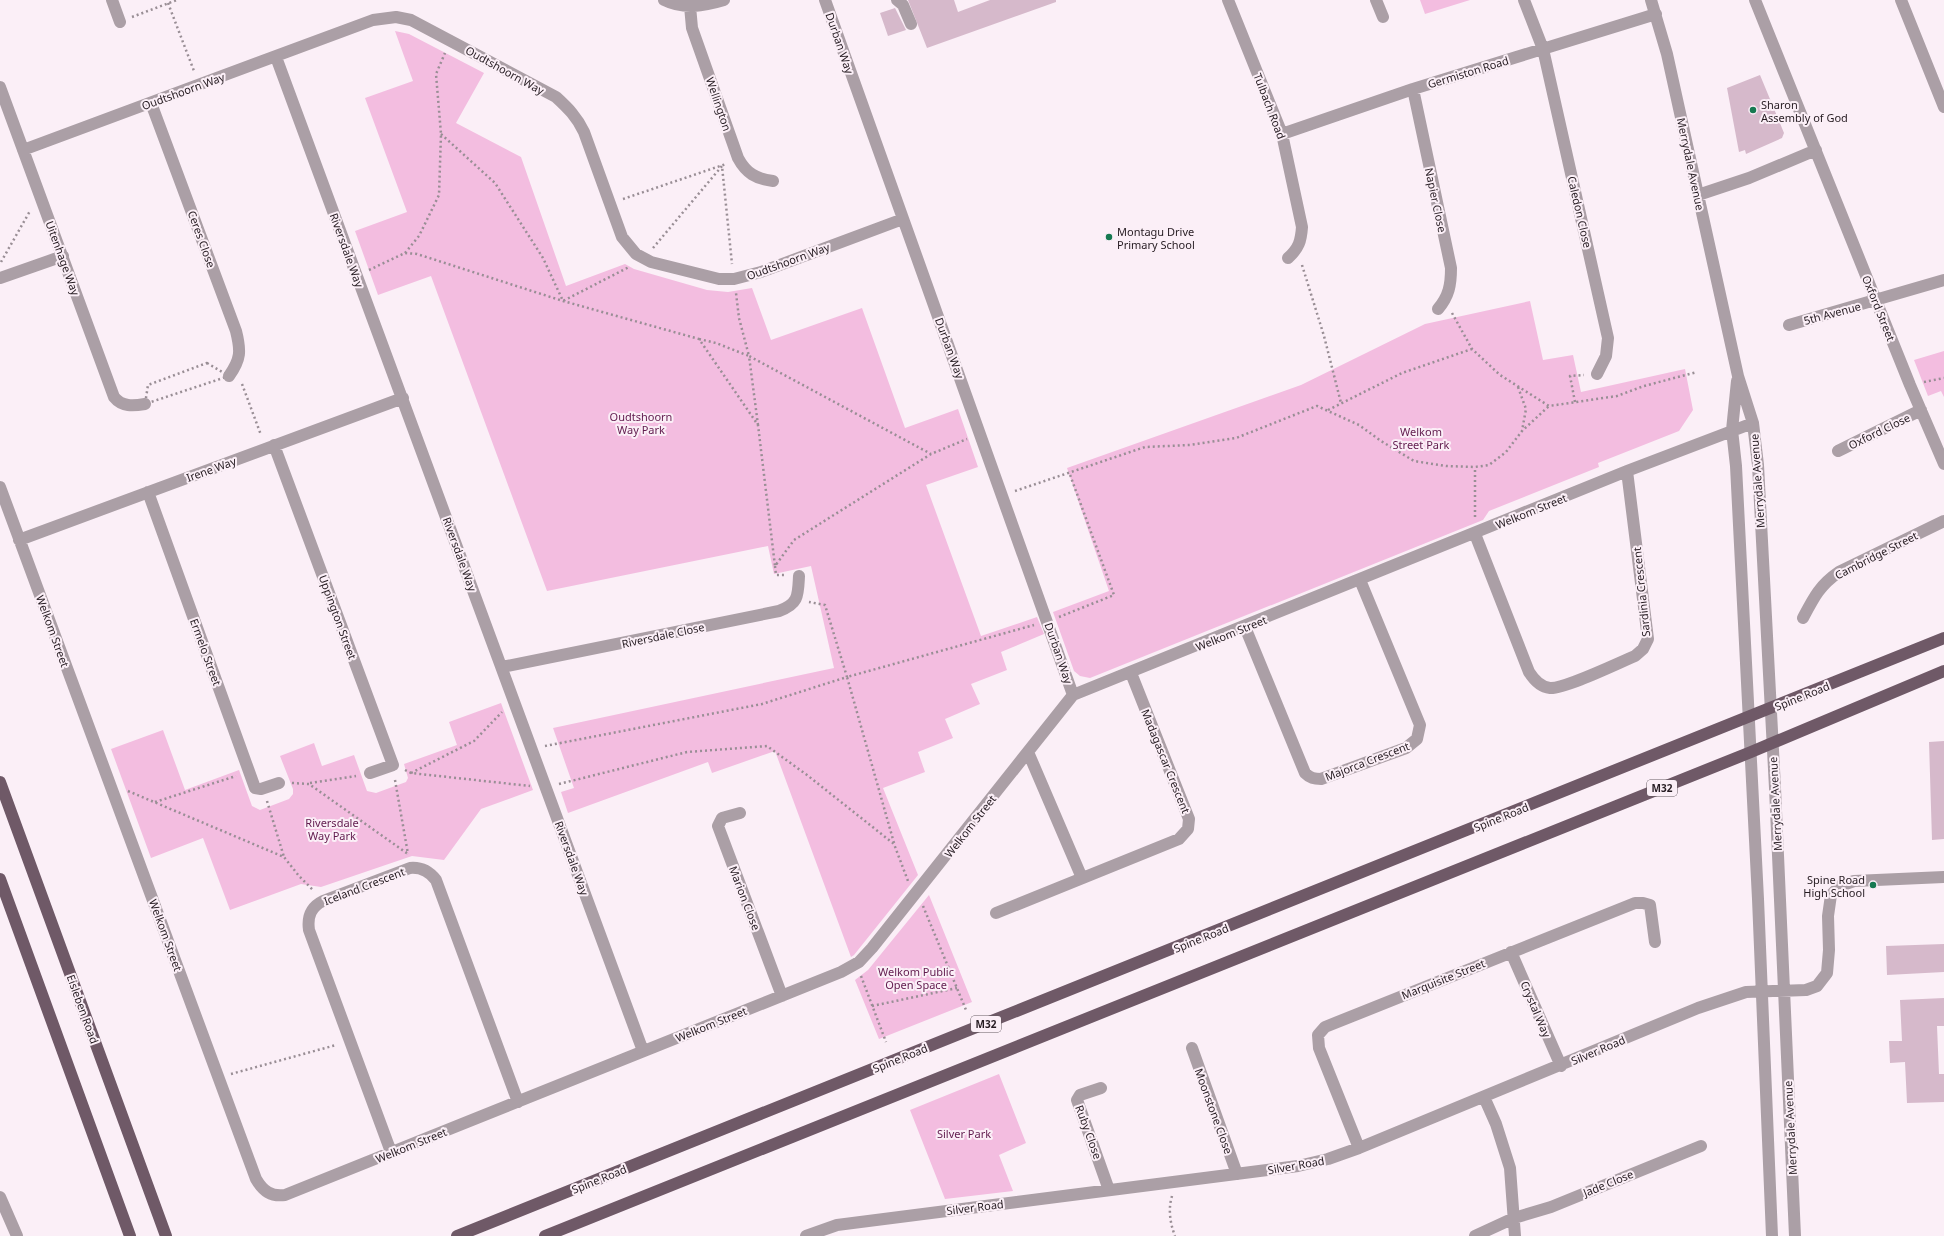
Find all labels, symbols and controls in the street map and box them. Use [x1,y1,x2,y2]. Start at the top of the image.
street label: Durban Way [823,10,858,76]
street label: Oudtshoorn Way [463,42,547,98]
street label: Germiston Road [1426,53,1510,91]
street label: Oudtshoorn Way [139,69,227,113]
street label: Tulbach Road [1251,71,1289,141]
street label: Wellington [703,75,735,133]
place label: Sharon Assembly of God [1761,97,1848,125]
marker: Sharon Assembly of God [1748,105,1758,115]
street label: Merrydale Avenue [1674,116,1708,212]
street label: Napier Close [1422,166,1450,234]
street label: Caledon Close [1564,175,1596,249]
street label: Ceres Close [185,208,219,270]
street label: Riversdale Way [327,211,368,290]
street label: Uitenhage Way [43,219,84,298]
place label: Montagu Drive Primary School [1117,224,1195,252]
marker: Montagu Drive Primary School [1104,232,1114,242]
street label: Oudtshoorn Way [744,239,832,283]
street label: Oxford Street [1859,273,1899,343]
street label: 5th Avenue [1802,298,1862,328]
street label: Durban Way [932,315,968,381]
park label: Oudtshoorn Way Park [610,409,672,437]
street label: Oxford Close [1846,410,1912,452]
park label: Welkom Street Park [1393,424,1450,452]
street label: Merrydale Avenue [1746,433,1768,529]
street label: Irene Way [184,453,238,485]
street label: Welkom Street [1493,490,1569,532]
street label: Riversdale Way [440,515,481,594]
street label: Cambridge Street [1832,528,1920,582]
street label: Sardinia Crescent [1629,547,1653,637]
street label: Uppington Street [316,573,360,661]
street label: Welkom Street [33,593,73,669]
street label: Welkom Street [1193,612,1269,654]
street label: Ermelo Street [187,616,225,688]
street label: Riversdale Close [620,619,706,651]
street label: Durban Way [1042,620,1077,686]
street label: Spine Road [1772,678,1832,714]
street label: Madagascar Crescent [1138,707,1194,815]
street label: Majorca Crescent [1323,738,1411,784]
street label: Merrydale Avenue [1765,757,1785,851]
road number: M32 [1647,780,1677,796]
street label: Welkom Street [941,792,999,860]
street label: Spine Road [1471,799,1531,835]
park label: Riversdale Way Park [305,815,359,843]
street label: Riversdale Way [552,819,593,898]
street label: Iceland Crescent [321,864,407,908]
street label: Marion Close [726,864,764,932]
place label: Spine Road High School [1803,872,1865,900]
marker: Spine Road High School [1868,880,1878,890]
street label: Welkom Street [146,897,186,973]
street label: Spine Road [1171,920,1231,956]
street label: Marquisite Street [1399,955,1487,1003]
park label: Welkom Public Open Space [878,964,954,992]
street label: Eisleben Road [64,972,102,1046]
street label: Crystal Way [1517,978,1555,1040]
street label: Welkom Street [673,1003,749,1045]
road number: M32 [971,1016,1001,1032]
street label: Silver Road [1569,1032,1627,1068]
street label: Spine Road [870,1040,930,1076]
street label: Moonstone Close [1192,1066,1236,1156]
street label: Merrydale Avenue [1780,1081,1800,1175]
street label: Ruby Close [1072,1103,1106,1161]
street label: Welkom Street [373,1124,449,1166]
park label: Silver Park [937,1126,991,1141]
street label: Silver Road [1266,1153,1326,1177]
street label: Spine Road [569,1161,629,1197]
street label: Jade Close [1580,1166,1635,1200]
street label: Silver Road [946,1196,1004,1218]

